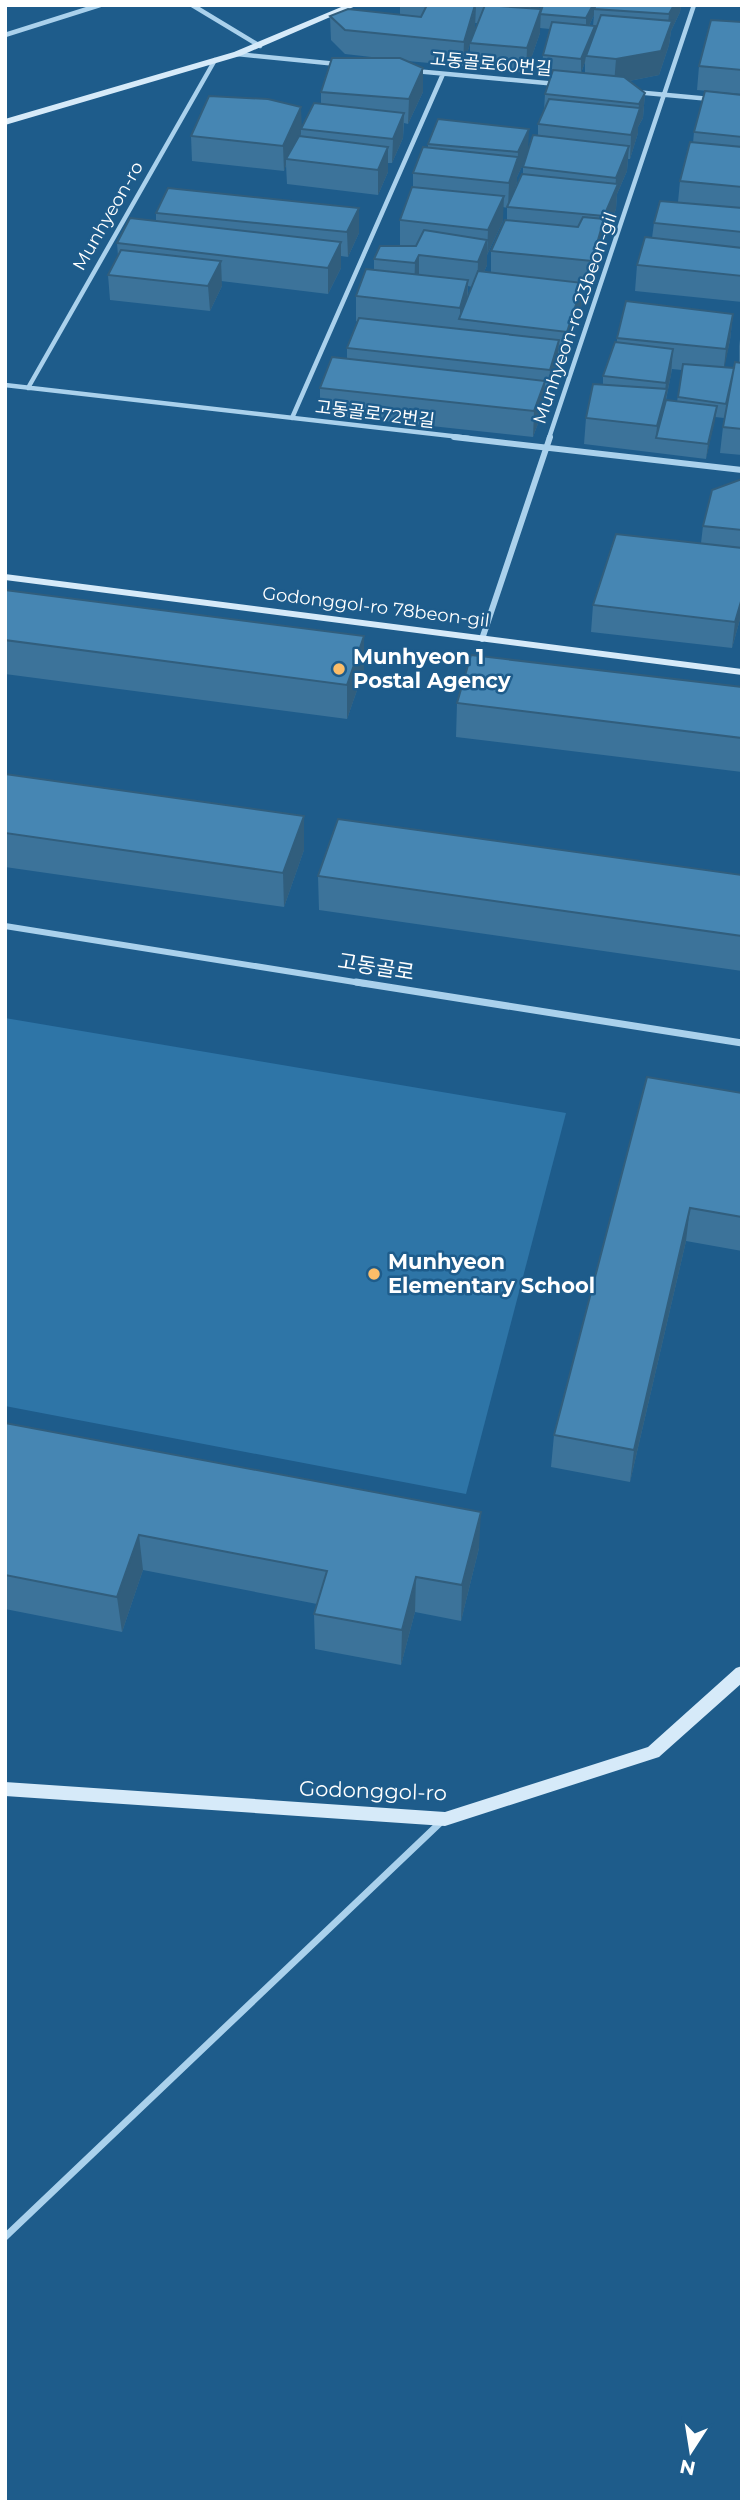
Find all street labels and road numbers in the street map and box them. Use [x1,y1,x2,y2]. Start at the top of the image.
street label: 고동골로60번길 [429,48,553,80]
street label: Munhyeon-ro [68,158,148,274]
street label: Munhyeon-ro 23beon-gil [528,209,622,427]
street label: 고동골로72번길 [314,396,436,432]
street label: Godonggol-ro 78beon-gil [261,582,491,632]
street label: 고동골로 [336,948,416,985]
street label: Godonggol-ro [299,1775,447,1806]

